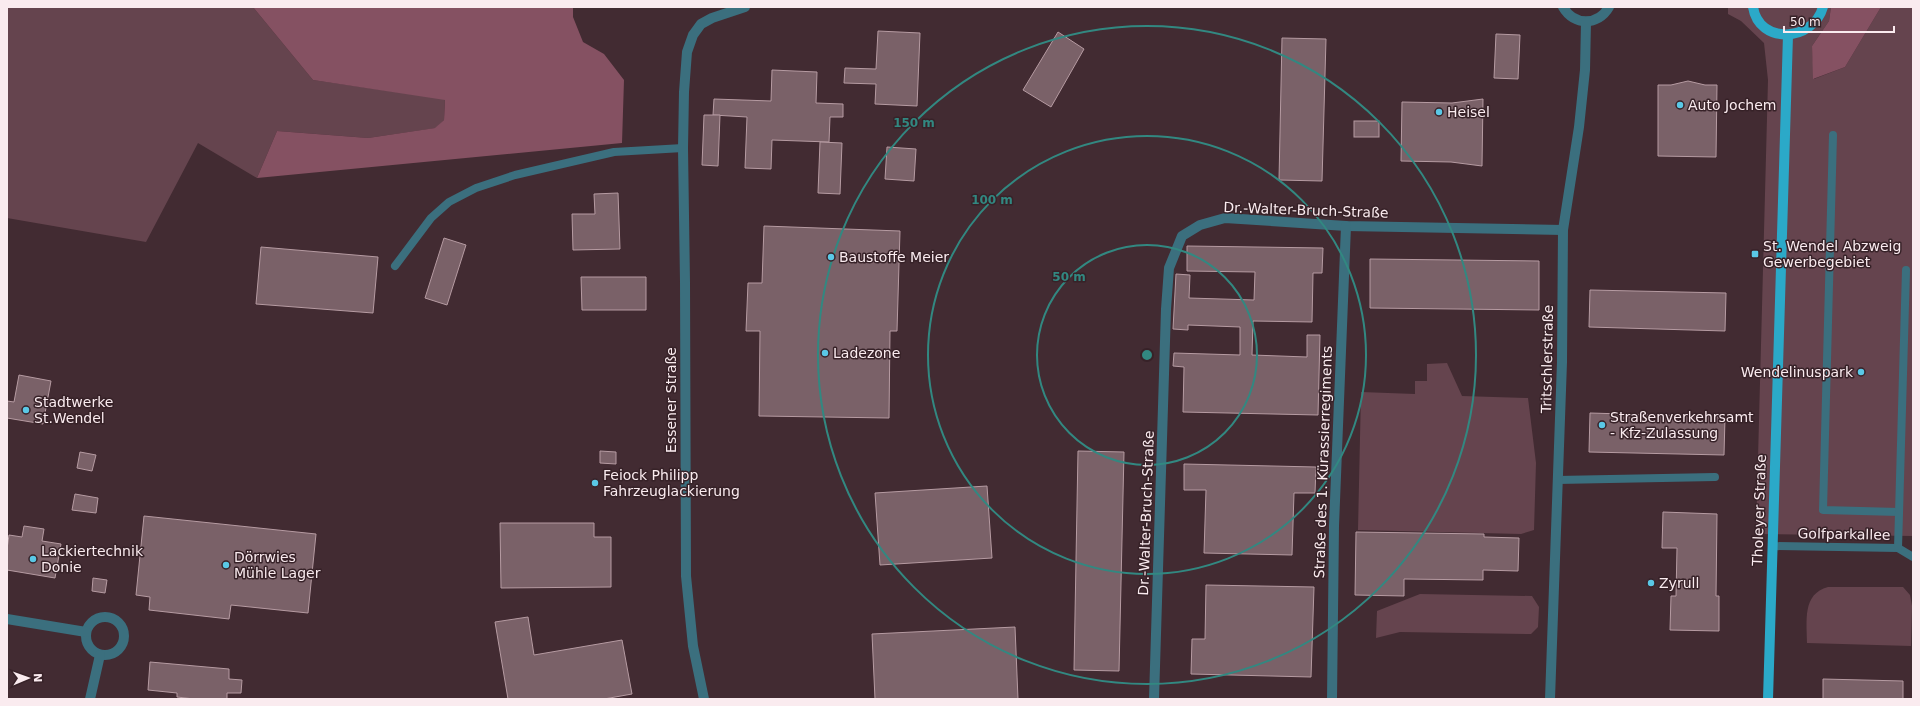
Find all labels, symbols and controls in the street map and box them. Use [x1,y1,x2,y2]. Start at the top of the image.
scale bar [1784,8,1894,34]
text: 50 m [1790,15,1821,29]
place label: Auto Jochem [1688,97,1776,113]
marker: Auto Jochem [1675,100,1685,110]
place label: Heisel [1447,104,1490,120]
marker: Heisel [1434,107,1444,117]
text: 150 m [893,116,935,130]
text: 100 m [971,193,1013,207]
street label: Dr.-Walter-Bruch-Straße [1223,199,1389,221]
place label: St. Wendel Abzweig Gewerbegebiet [1763,238,1901,270]
place label: Baustoffe Meier [839,249,949,265]
marker: St. Wendel Abzweig Gewerbegebiet [1750,249,1760,259]
marker: Baustoffe Meier [826,252,836,262]
text: 50 m [1052,270,1086,284]
street label: Tritschlerstraße [1538,305,1556,414]
place label: Ladezone [833,345,900,361]
street label: Straße des 1. Kürassierregiments [1311,345,1335,579]
street label: Essener Straße [663,347,679,453]
marker: Ladezone [820,348,830,358]
centre of rings [1140,348,1154,362]
place label: Wendelinuspark [1741,364,1854,380]
marker: Wendelinuspark [1856,367,1866,377]
place label: Stadtwerke St.Wendel [34,394,113,426]
marker: Stadtwerke St.Wendel [21,405,31,415]
place label: Straßenverkehrsamt - Kfz-Zulassung [1610,409,1754,441]
marker: Straßenverkehrsamt - Kfz-Zulassung [1597,420,1607,430]
street label: Dr.-Walter-Bruch-Straße [1135,430,1157,596]
street label: Tholeyer Straße [1749,454,1769,567]
place label: Feiock Philipp Fahrzeuglackierung [603,467,740,499]
marker: Feiock Philipp Fahrzeuglackierung [590,478,600,488]
street label: Golfparkallee [1797,525,1891,543]
place label: Lackiertechnik Donie [41,543,144,575]
place label: Dörrwies Mühle Lager [234,549,321,581]
marker: Lackiertechnik Donie [28,554,38,564]
marker: Dörrwies Mühle Lager [221,560,231,570]
place label: Zyrull [1659,575,1699,591]
marker: Zyrull [1646,578,1656,588]
north arrow [8,658,48,698]
text: N [31,673,44,683]

